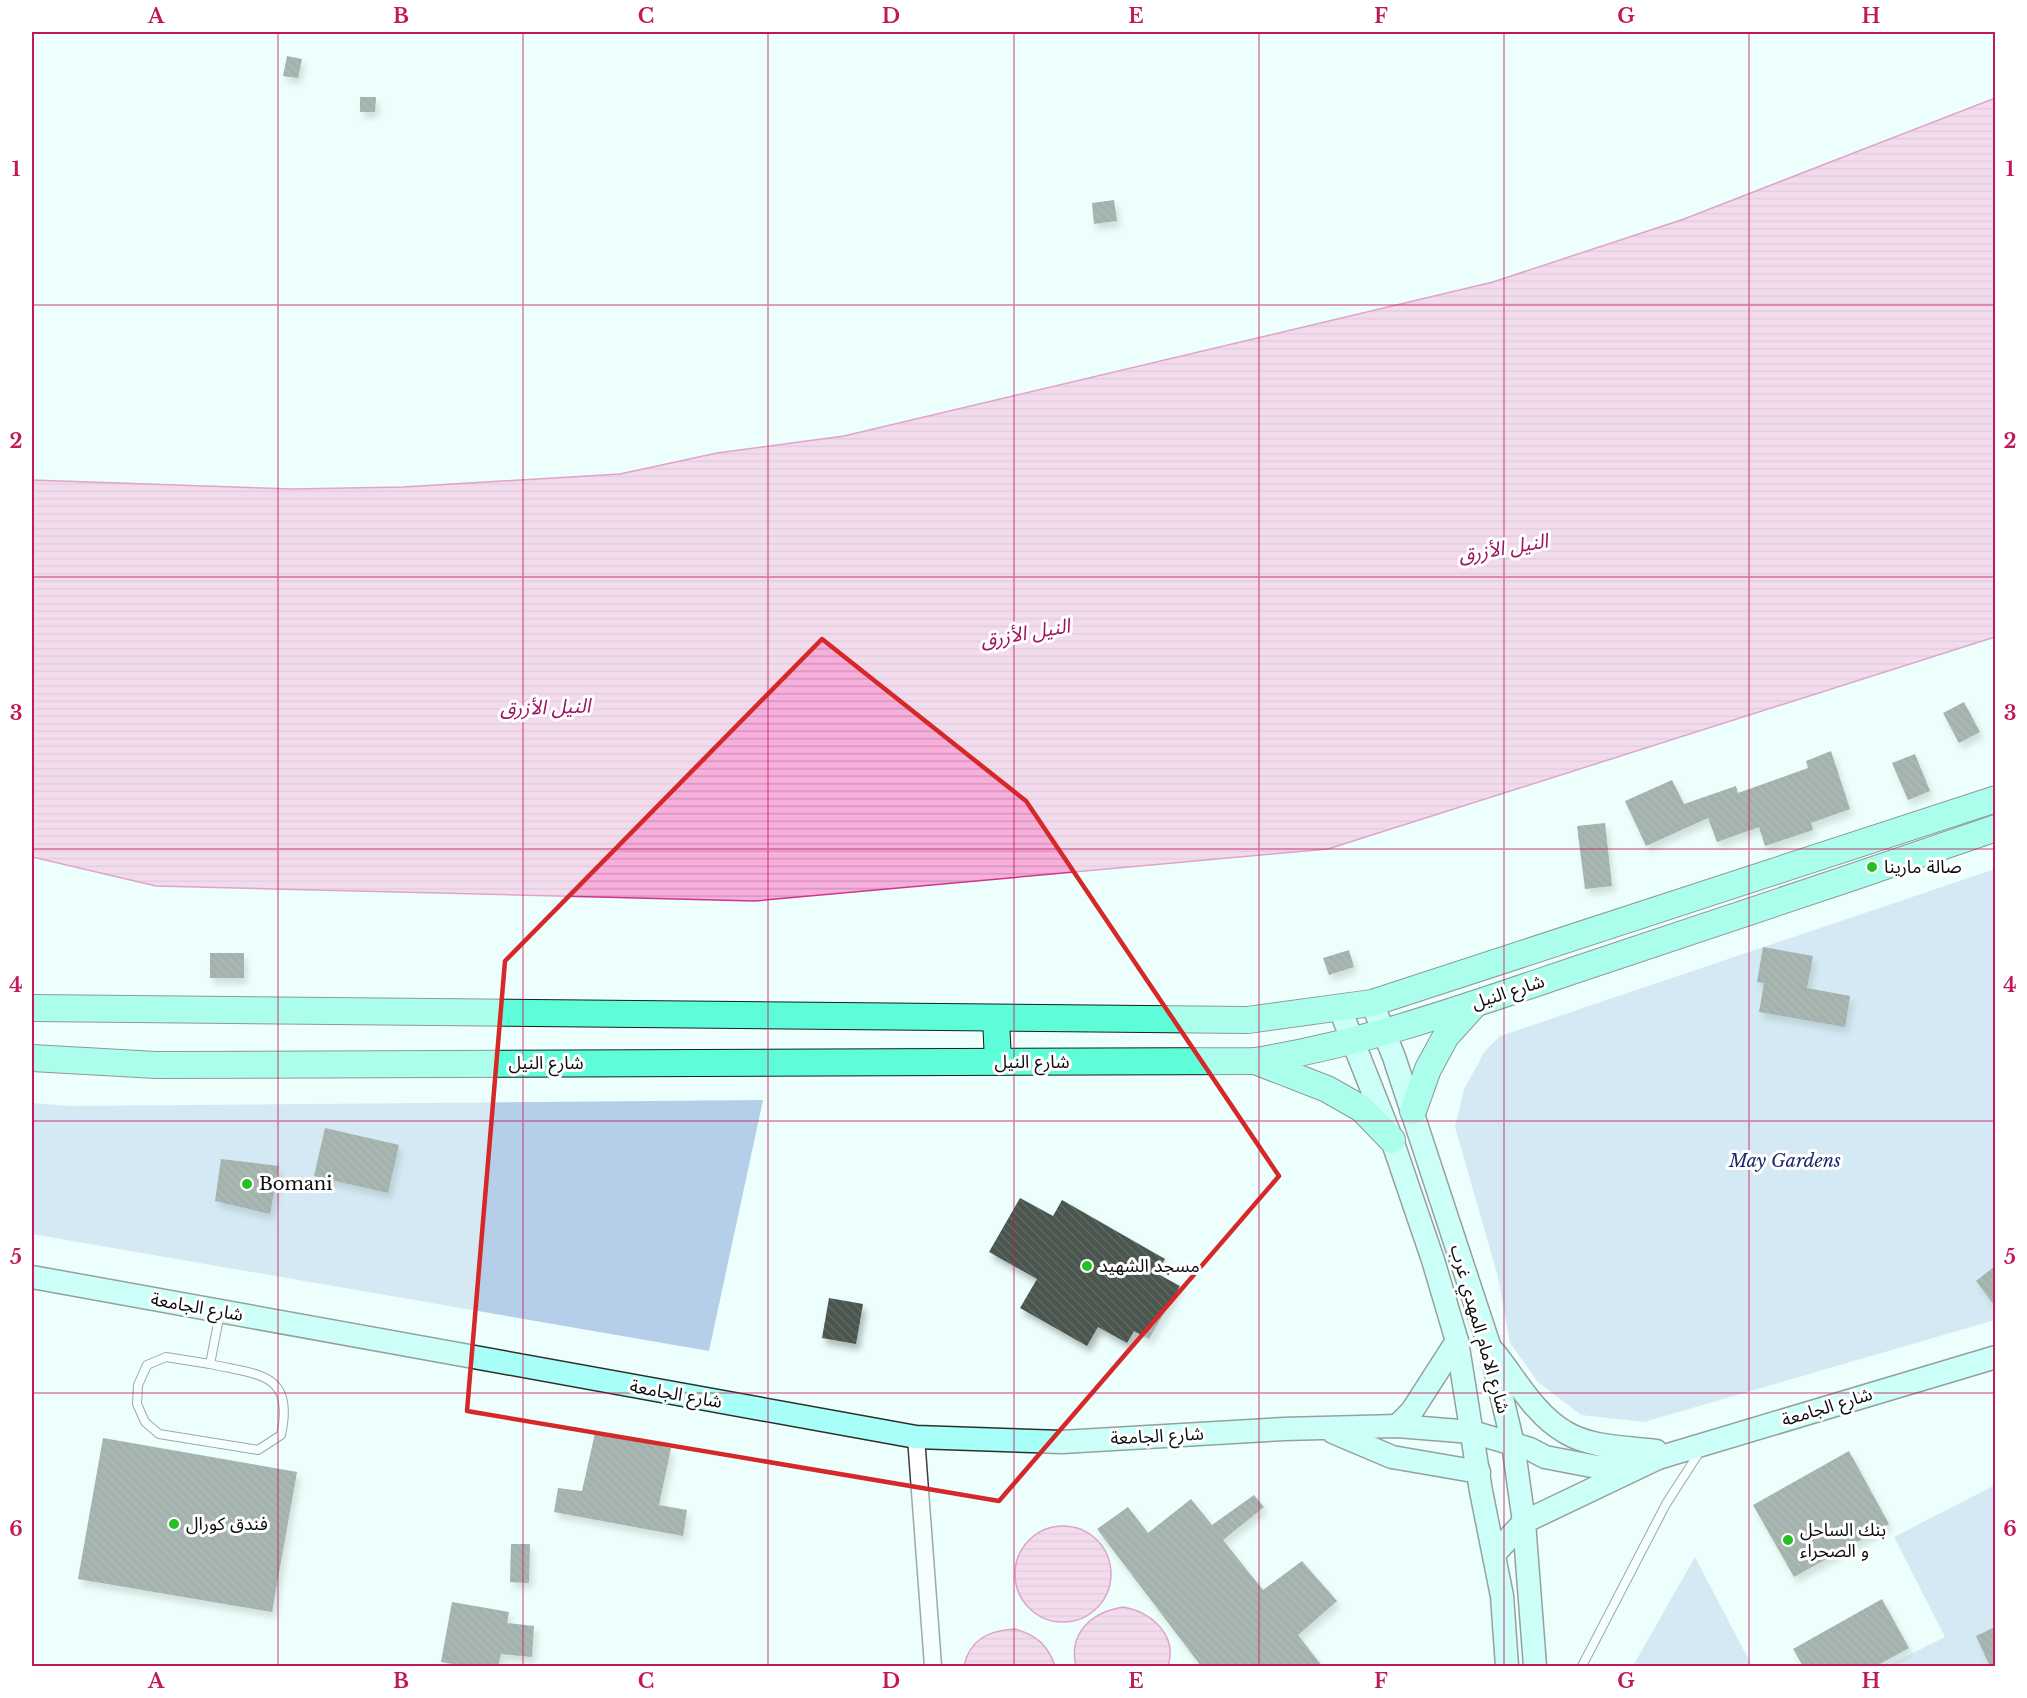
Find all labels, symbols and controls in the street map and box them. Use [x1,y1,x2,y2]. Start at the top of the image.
text: A [147,4,165,28]
text: B [393,4,409,28]
text: C [638,4,654,28]
text: D [882,4,900,28]
text: E [1128,4,1144,28]
text: F [1374,4,1388,28]
text: G [1617,4,1635,28]
text: H [1862,4,1881,28]
text: 1 [12,157,21,181]
text: 1 [2006,157,2015,181]
text: 2 [9,429,23,453]
text: 2 [2003,429,2017,453]
water label: النيل الأزرق [1456,528,1552,568]
water label: النيل الأزرق [978,613,1074,653]
water label: النيل الأزرق [499,693,593,721]
text: 3 [10,701,22,725]
text: 3 [2004,701,2016,725]
place label: صالة مارينا [1884,856,1962,878]
marker: صالة مارينا [1865,860,1879,874]
street label: شارع النيل [1469,970,1548,1017]
text: 4 [9,973,23,997]
text: 4 [2003,973,2017,997]
street label: شارع النيل [994,1051,1070,1076]
street label: شارع النيل [508,1052,584,1077]
park label: May Gardens [1728,1150,1841,1172]
place label: Bomani [259,1173,332,1195]
marker: Bomani [240,1177,254,1191]
street label: شارع الامام المهدي غرب [1442,1242,1515,1417]
text: 5 [10,1245,22,1269]
text: 5 [2004,1245,2016,1269]
place label: مسجد الشهيد [1099,1255,1200,1277]
marker: مسجد الشهيد [1080,1259,1094,1273]
street label: شارع الجامعة [149,1288,245,1329]
street label: شارع الجامعة [628,1375,724,1416]
street label: شارع الجامعة [1779,1383,1876,1434]
street label: شارع الجامعة [1110,1423,1204,1452]
place label: فندق كورال [186,1513,268,1535]
text: 6 [9,1517,23,1541]
marker: فندق كورال [167,1517,181,1531]
text: 6 [2003,1517,2017,1541]
place label: بنك الساحل و الصحراء [1800,1519,1886,1562]
marker: بنك الساحل و الصحراء [1781,1533,1795,1547]
text: A [147,1669,165,1693]
text: B [393,1669,409,1693]
text: C [638,1669,654,1693]
text: D [882,1669,900,1693]
text: E [1128,1669,1144,1693]
text: F [1374,1669,1388,1693]
text: G [1617,1669,1635,1693]
text: H [1862,1669,1881,1693]

